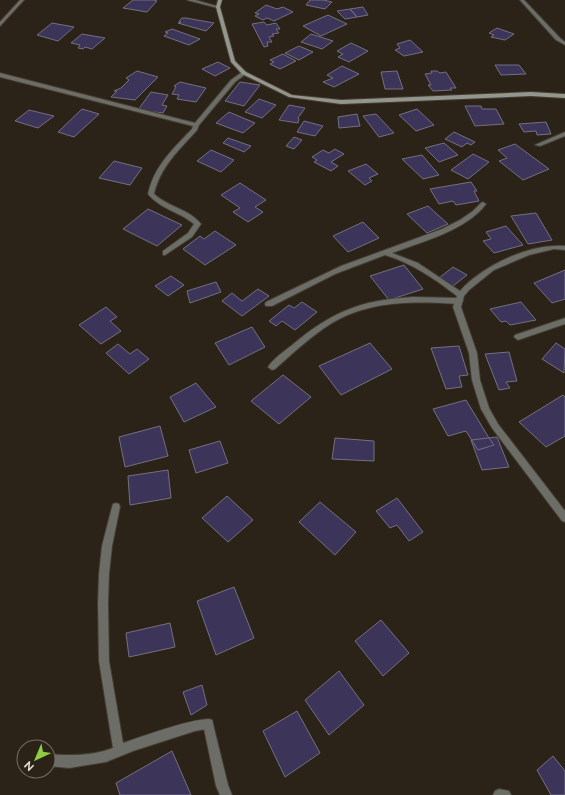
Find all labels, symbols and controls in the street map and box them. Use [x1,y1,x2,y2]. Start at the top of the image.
north arrow [16,739,56,779]
text: N [22,758,37,773]

